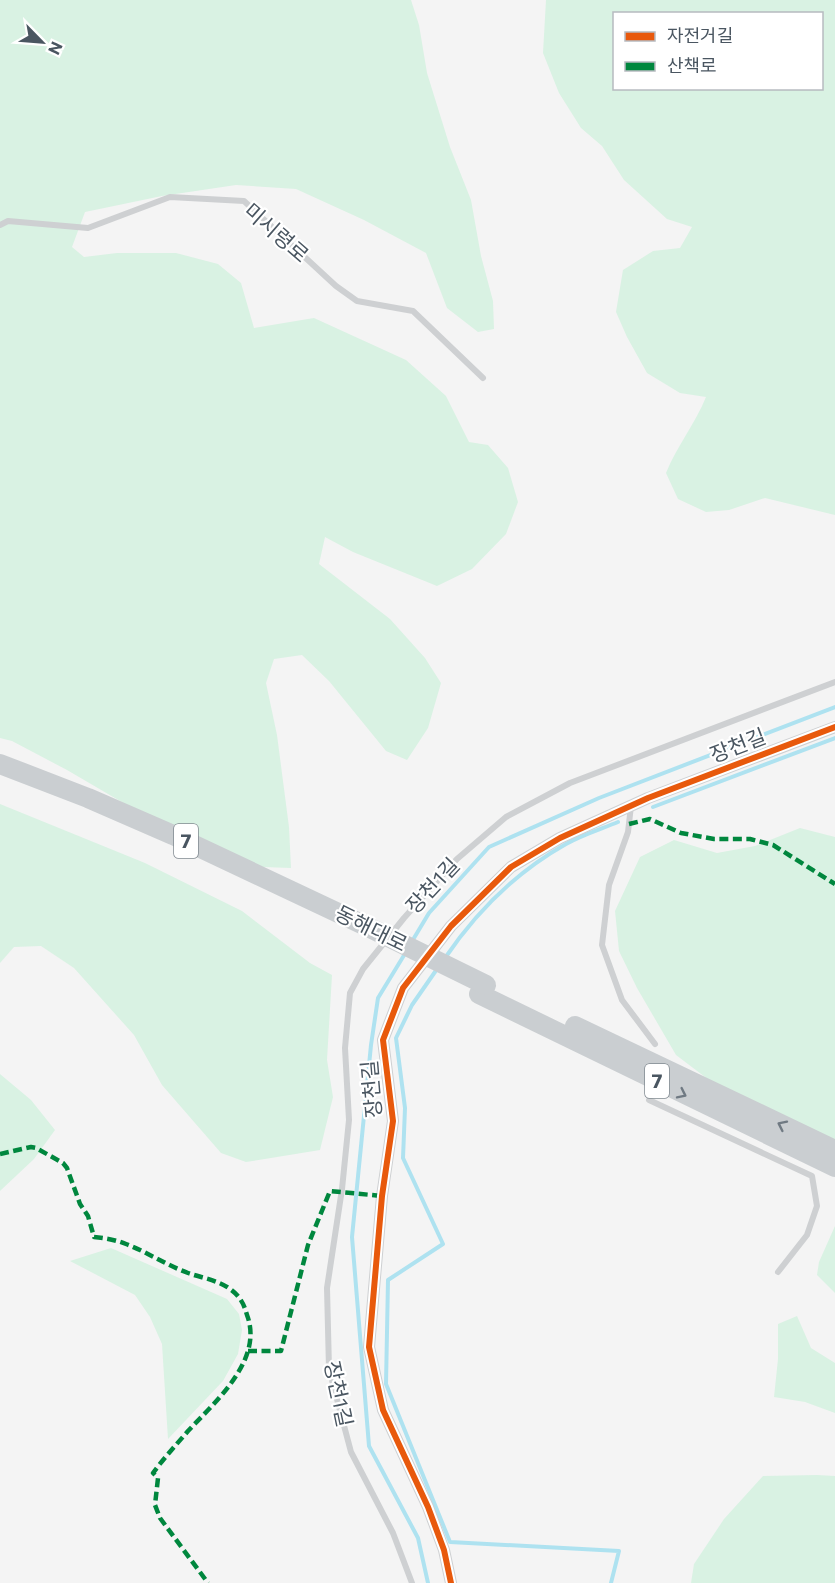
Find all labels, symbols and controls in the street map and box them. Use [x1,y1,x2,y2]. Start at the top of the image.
north arrow [12,12,72,72]
legend [613,12,823,90]
text: 자전거길 [667,24,733,46]
text: N [45,39,67,58]
text: 산책로 [667,54,717,76]
street label: 미시령로 [240,197,314,267]
street label: 장천길 [706,723,769,767]
road number: 7 [174,824,198,858]
street label: 장천1길 [400,852,464,918]
street label: 동해대로 [331,899,412,956]
street label: 장천길 [356,1059,385,1119]
road number: 7 [645,1064,669,1098]
one-way arrow [676,1086,687,1098]
one-way arrow [778,1121,789,1133]
street label: 장천1길 [320,1358,359,1429]

